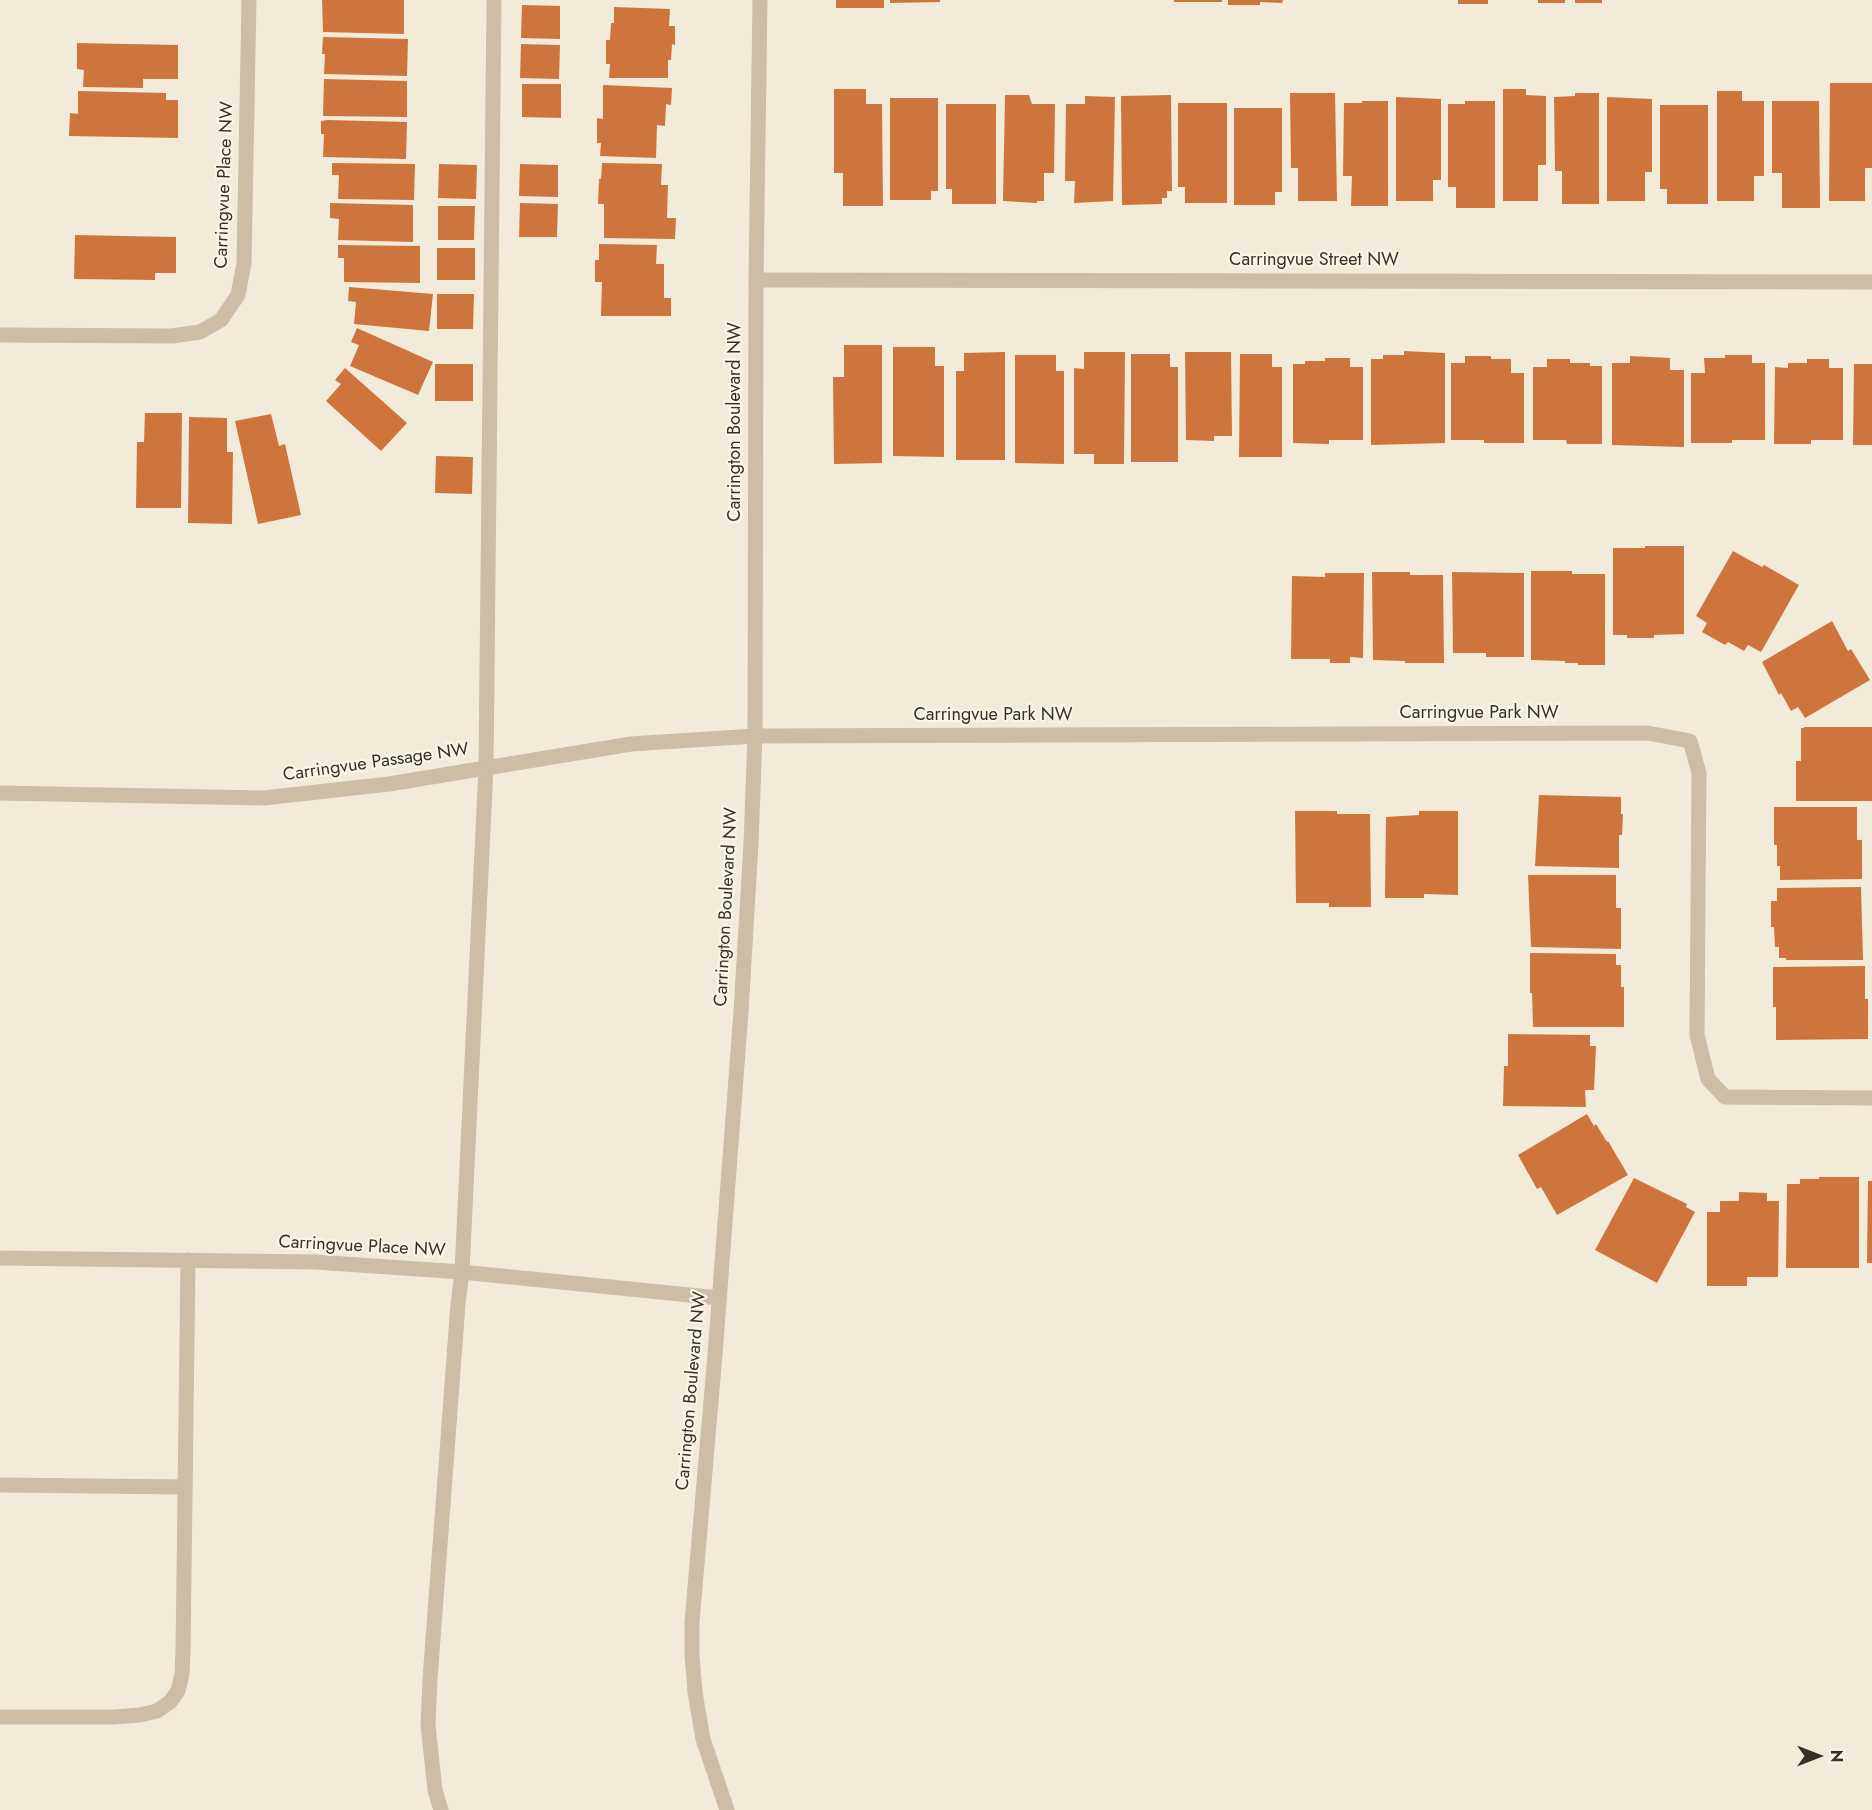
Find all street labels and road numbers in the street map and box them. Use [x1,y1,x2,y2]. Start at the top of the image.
street label: Carringvue Place NW [211,101,239,269]
street label: Carringvue Street NW [1229,250,1399,272]
street label: Carrington Boulevard NW [725,322,747,522]
street label: Carringvue Park NW [1399,703,1559,725]
street label: Carringvue Park NW [913,705,1073,727]
street label: Carringvue Passage NW [282,739,470,787]
street label: Carrington Boulevard NW [711,807,743,1007]
street label: Carringvue Place NW [278,1232,446,1262]
street label: Carrington Boulevard NW [673,1291,711,1491]

